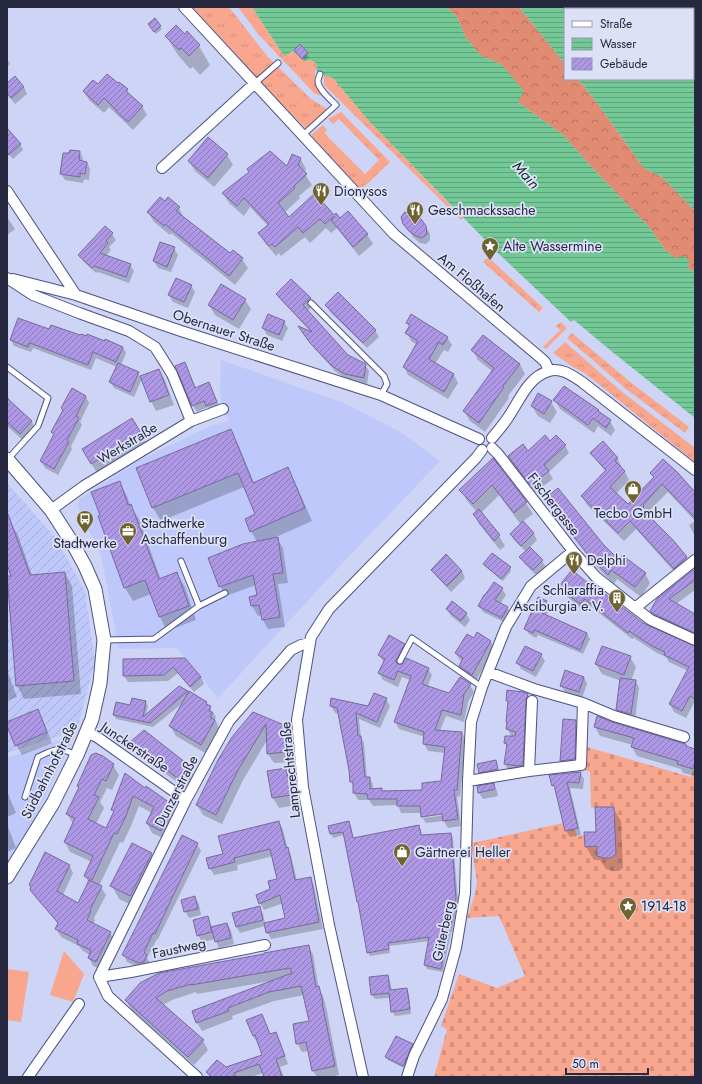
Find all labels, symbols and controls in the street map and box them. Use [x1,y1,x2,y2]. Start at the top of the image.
legend [564,8,694,80]
text: Straße [600,15,632,33]
text: Wasser [600,35,637,53]
text: Gebäude [600,55,647,73]
water label: Main [507,156,545,194]
restaurant icon: Dionysos [311,181,331,206]
place label: Dionysos [334,181,388,201]
restaurant icon: Geschmackssache [405,200,425,225]
place label: Geschmackssache [428,200,536,220]
place icon: Alte Wassermine [480,236,500,261]
place label: Alte Wassermine [503,236,602,256]
street label: Am Floßhafen [434,248,510,316]
street label: Obernauer Straße [170,304,278,356]
street label: Werkstraße [93,417,161,469]
street label: Fischergasse [523,468,585,540]
shop icon: Tecbo GmbH [623,479,643,504]
place label: Tecbo GmbH [594,503,672,523]
bus stop icon: Stadtwerke [75,509,95,534]
place label: Stadtwerke Aschaffenburg [141,513,227,549]
office icon: Stadtwerke Aschaffenburg [118,521,138,546]
place label: Stadtwerke [53,533,117,553]
restaurant icon: Delphi [564,550,584,575]
place label: Delphi [587,550,626,570]
place label: Schlaraffia Asciburgia e.V. [514,580,604,616]
building icon: Schlaraffia Asciburgia e.V. [607,588,627,613]
street label: Junckerstraße [95,716,173,777]
street label: Südbahnhofstraße [16,718,82,822]
street label: Lamprechtstraße [275,721,305,819]
street label: Dunzerstraße [149,752,203,830]
shop icon: Gärtnerei Heller [392,842,412,867]
place label: Gärtnerei Heller [415,842,511,862]
place icon: 1914-18 [618,896,638,921]
place label: 1914-18 [641,896,687,916]
street label: Güterberg [427,899,459,963]
street label: Faustweg [150,933,208,963]
scale bar [566,1050,648,1076]
text: 50 m [572,1055,599,1073]

